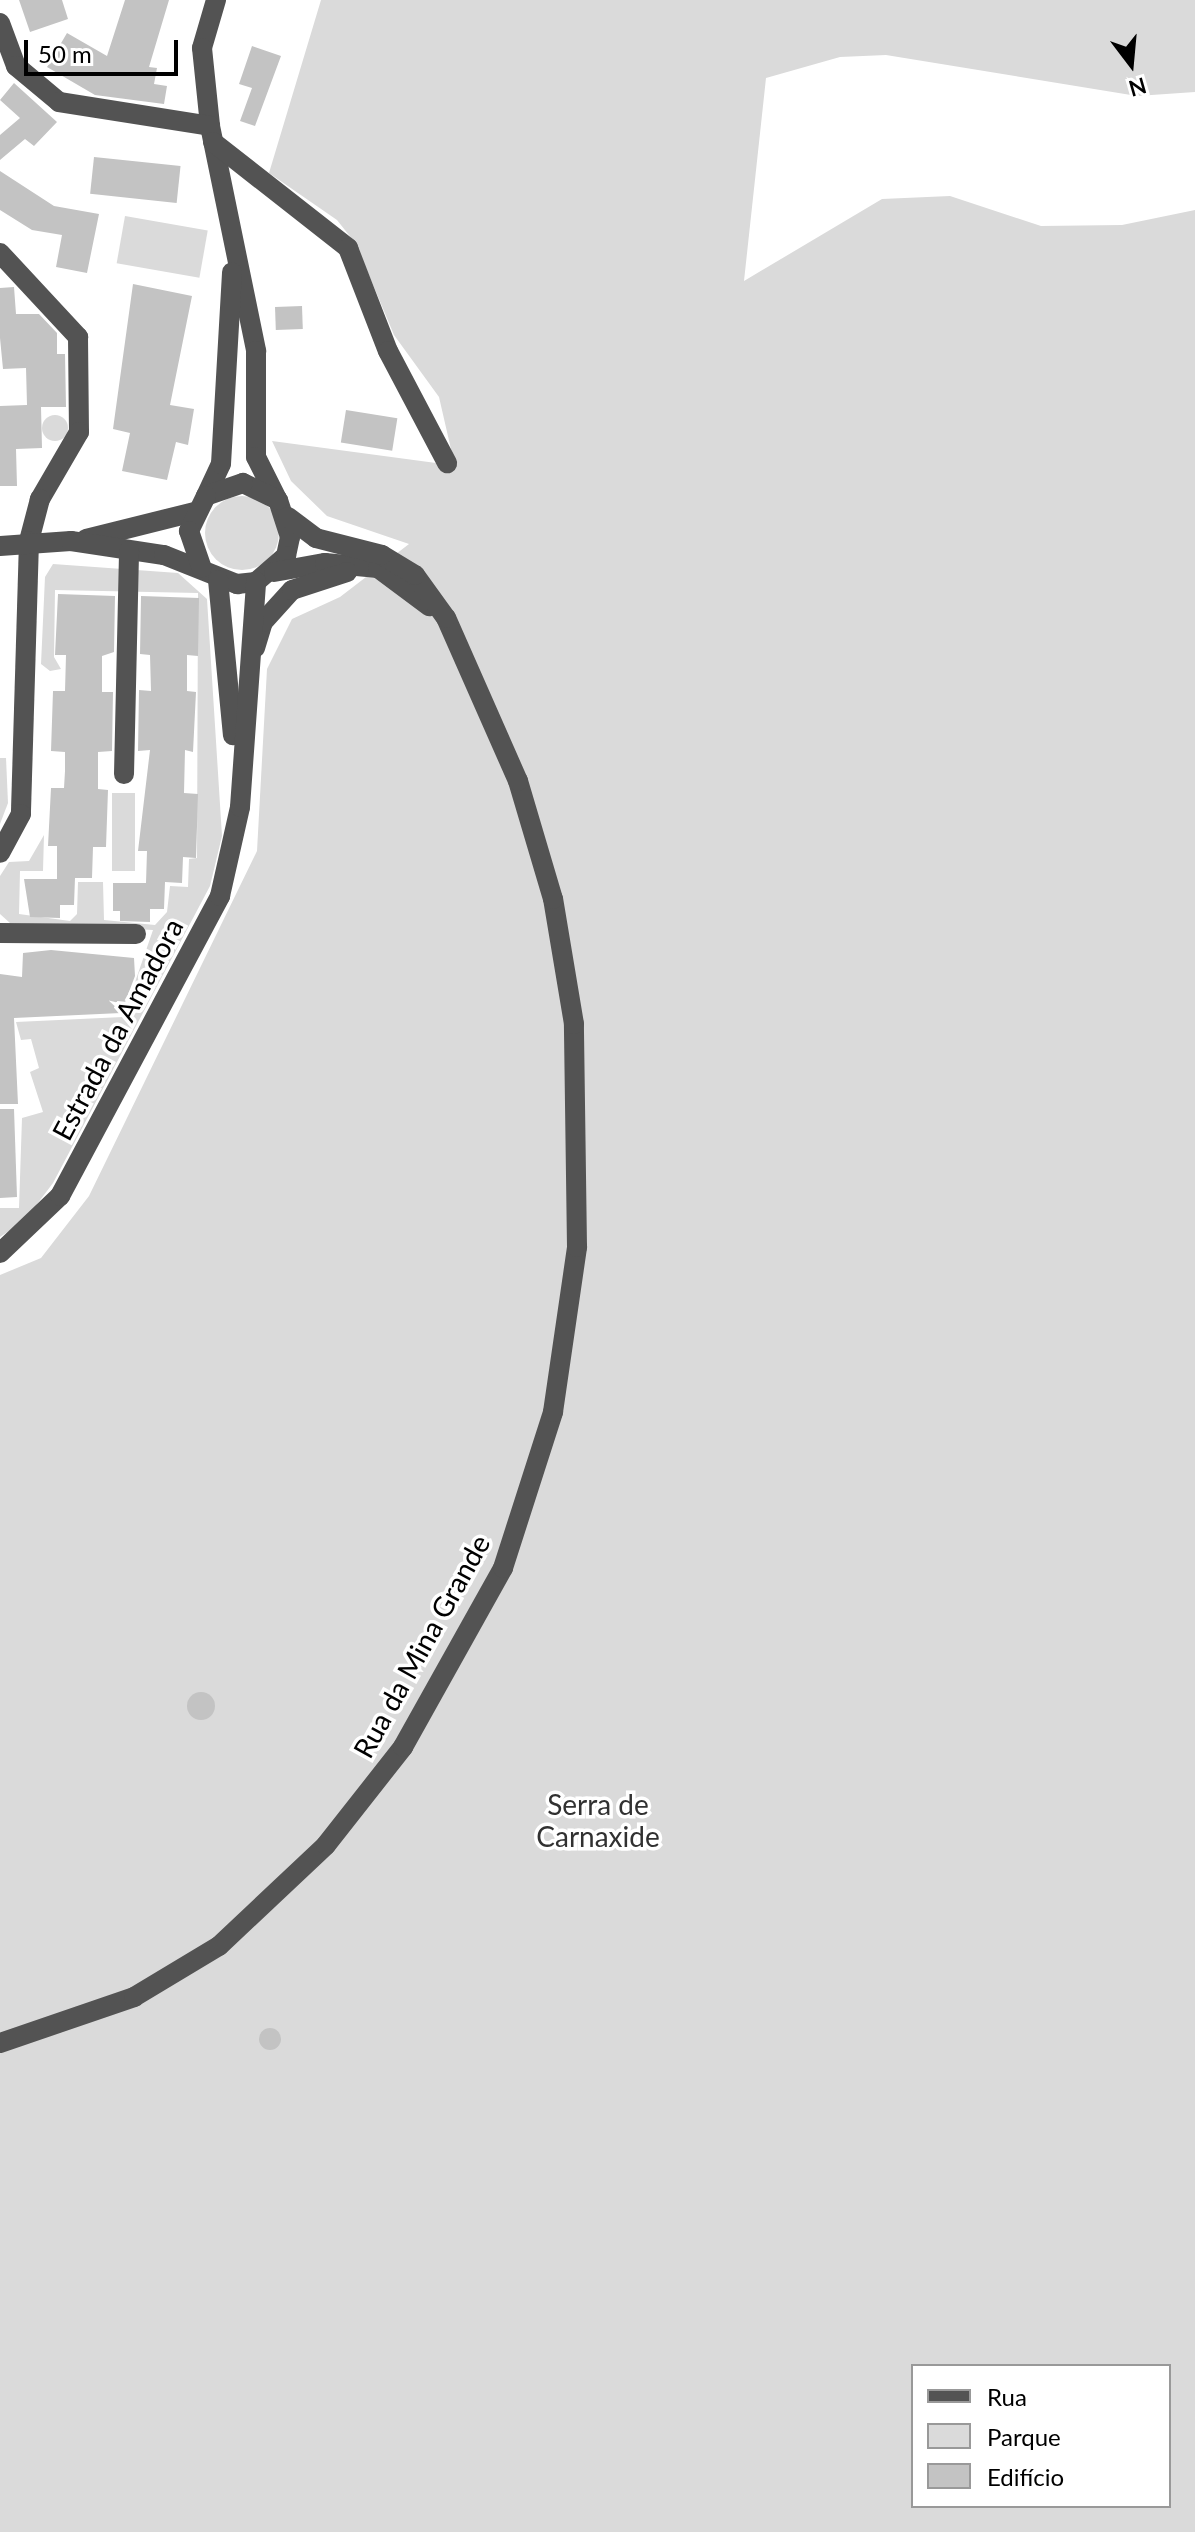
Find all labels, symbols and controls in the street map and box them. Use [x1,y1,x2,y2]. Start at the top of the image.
scale bar [28,24,182,74]
north arrow [1091,24,1171,104]
text: 50 m [38,39,92,68]
text: N [1126,72,1150,103]
street label: Estrada da Amadora [44,912,190,1146]
street label: Rua da Mina Grande [346,1529,496,1763]
park label: Serra de Carnaxide [536,1787,660,1853]
legend [911,2364,1171,2508]
text: Rua [987,2382,1027,2411]
text: Parque [987,2422,1061,2451]
text: Edifício [987,2462,1064,2491]

